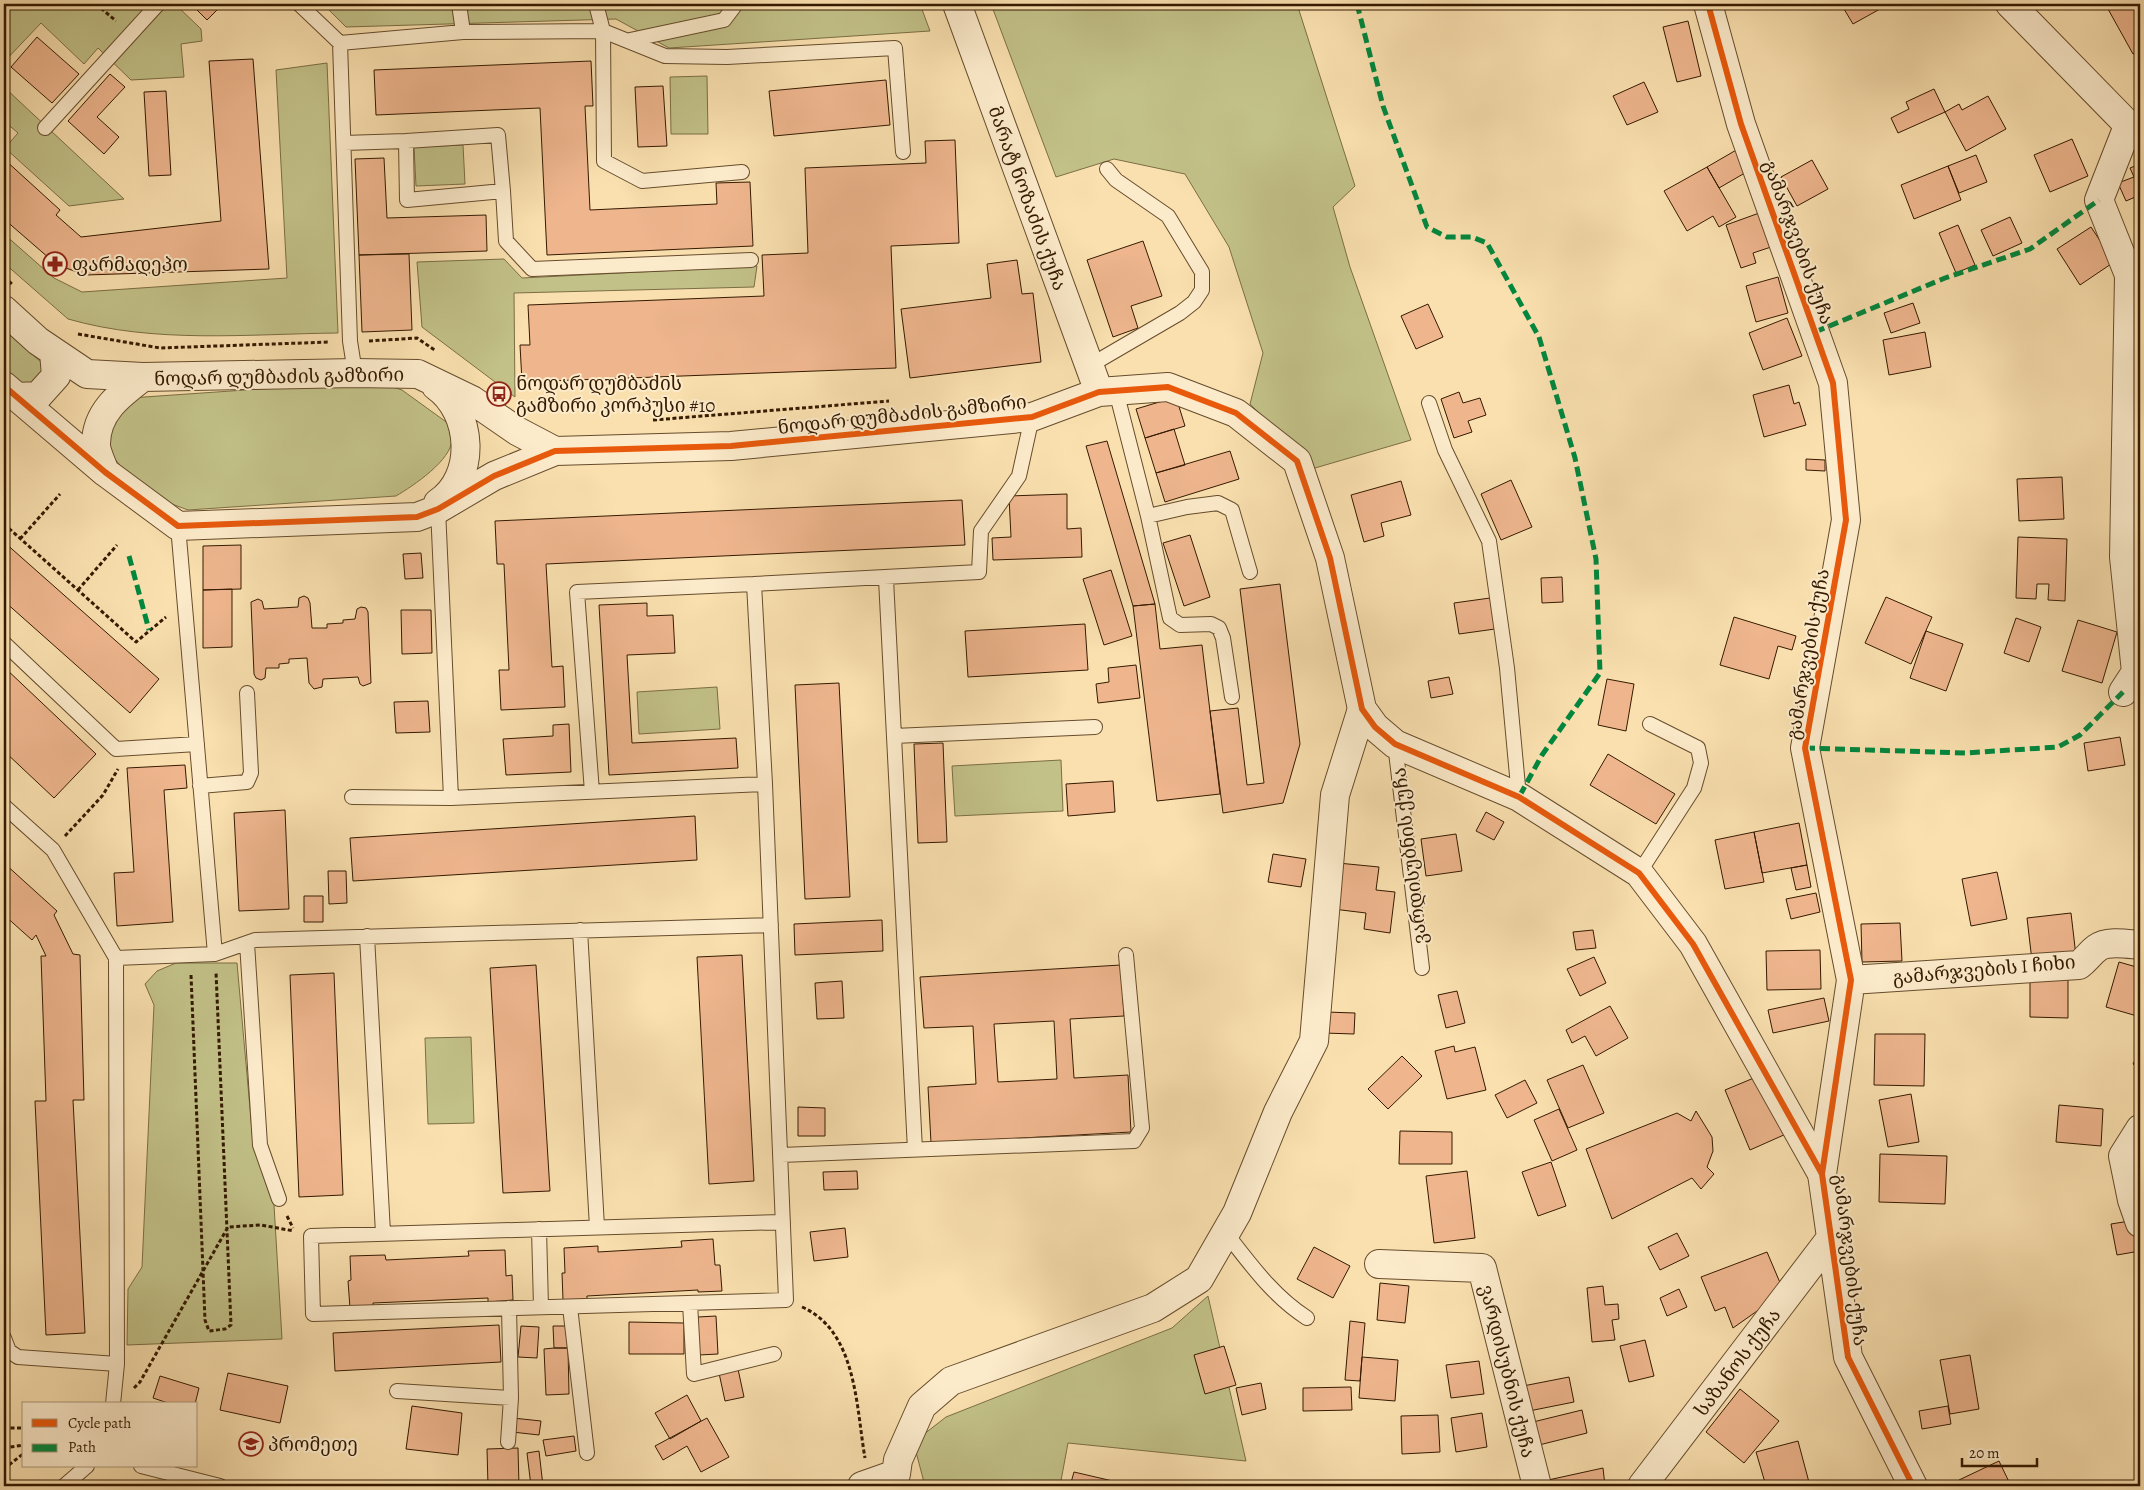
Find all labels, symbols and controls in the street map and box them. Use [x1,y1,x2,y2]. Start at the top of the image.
street label: მარატ ნოზაძის ქუჩა [982,103,1073,294]
street label: გამარჯვების ქუჩა [1756,157,1840,328]
pharmacy icon: ფარმადეპო [42,251,68,277]
place label: ფარმადეპო [72,252,188,278]
street label: ნოდარ დუმბაძის გამზირი [154,362,404,392]
place label: ნოდარ დუმბაძის გამზირი კორპუსი #10 [516,371,715,419]
bus stop icon: ნოდარ დუმბაძის გამზირი კორპუსი #10 [486,381,512,407]
street label: ნოდარ დუმბაძის გამზირი [776,389,1028,441]
street label: გამარჯვების ქუჩა [1780,567,1836,742]
street label: ვარდისუბნის ქუჩა [1386,766,1434,946]
street label: გამარჯვების I ჩიხი [1891,949,2077,991]
street label: გამარჯვების ქუჩა [1827,1173,1873,1348]
street label: ვარდისუბნის ქუჩა [1473,1282,1541,1461]
street label: საზანოს ქუჩა [1689,1303,1787,1422]
legend [22,1402,198,1468]
text: Cycle path [68,1413,131,1433]
school or university icon: პრომეთე [238,1431,264,1457]
place label: პრომეთე [268,1432,358,1458]
scale bar [1962,1435,2036,1467]
text: Path [68,1437,96,1457]
text: 20 m [1969,1443,2000,1463]

